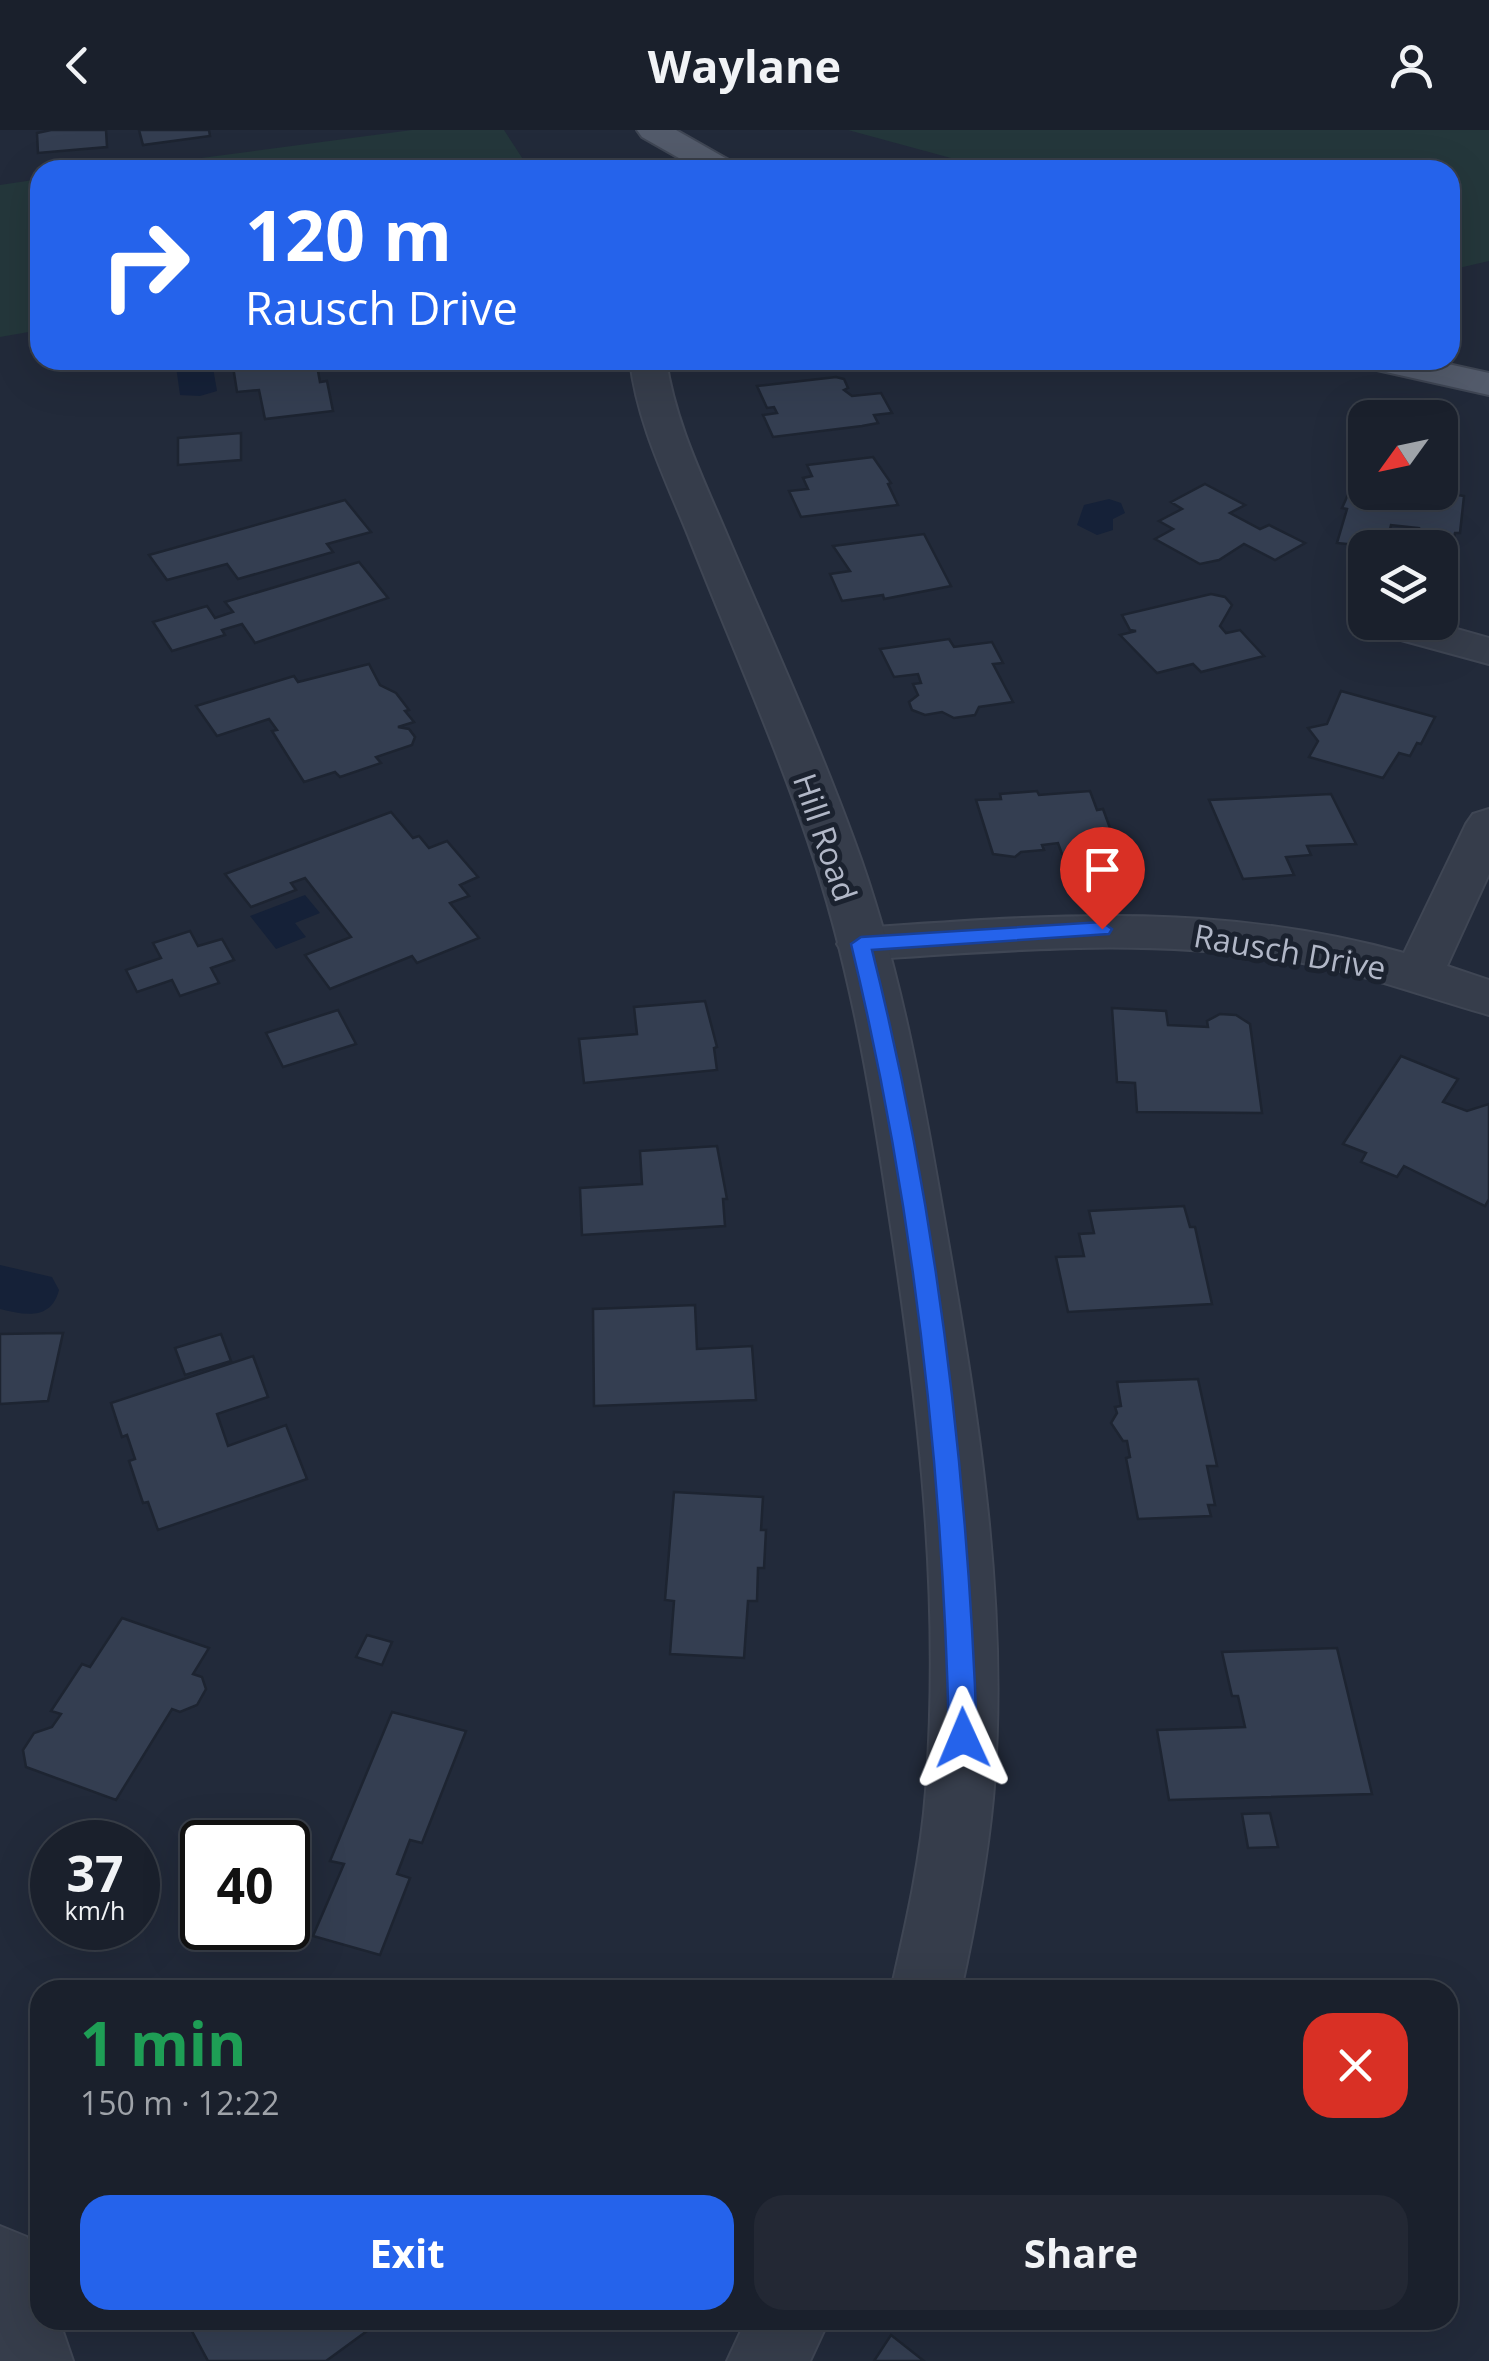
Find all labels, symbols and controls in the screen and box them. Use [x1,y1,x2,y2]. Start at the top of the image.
text: Waylane [648,35,841,96]
icon: back [50,38,105,93]
icon: person [1384,38,1439,93]
text: 120 m [245,186,452,282]
icon: right [80,200,210,330]
text: Rausch Drive [245,277,518,338]
north arrow [1348,400,1458,510]
map controls [1348,400,1458,640]
button: layers [1348,530,1458,640]
street label: Hill Road [784,767,868,907]
pin [1060,827,1145,930]
icon: arrive [1075,842,1130,897]
street label: Rausch Drive [1191,913,1389,989]
position arrow [911,1686,1015,1790]
speed limit sign: 40 [180,1820,310,1950]
text: 37 [66,1839,124,1907]
text: km/h [65,1893,125,1927]
text: 1 min [80,2002,247,2084]
button: close [1303,2013,1408,2118]
text: 150 m · 12:22 [80,2081,279,2124]
button: Exit [80,2195,734,2310]
button: Share [754,2195,1408,2310]

